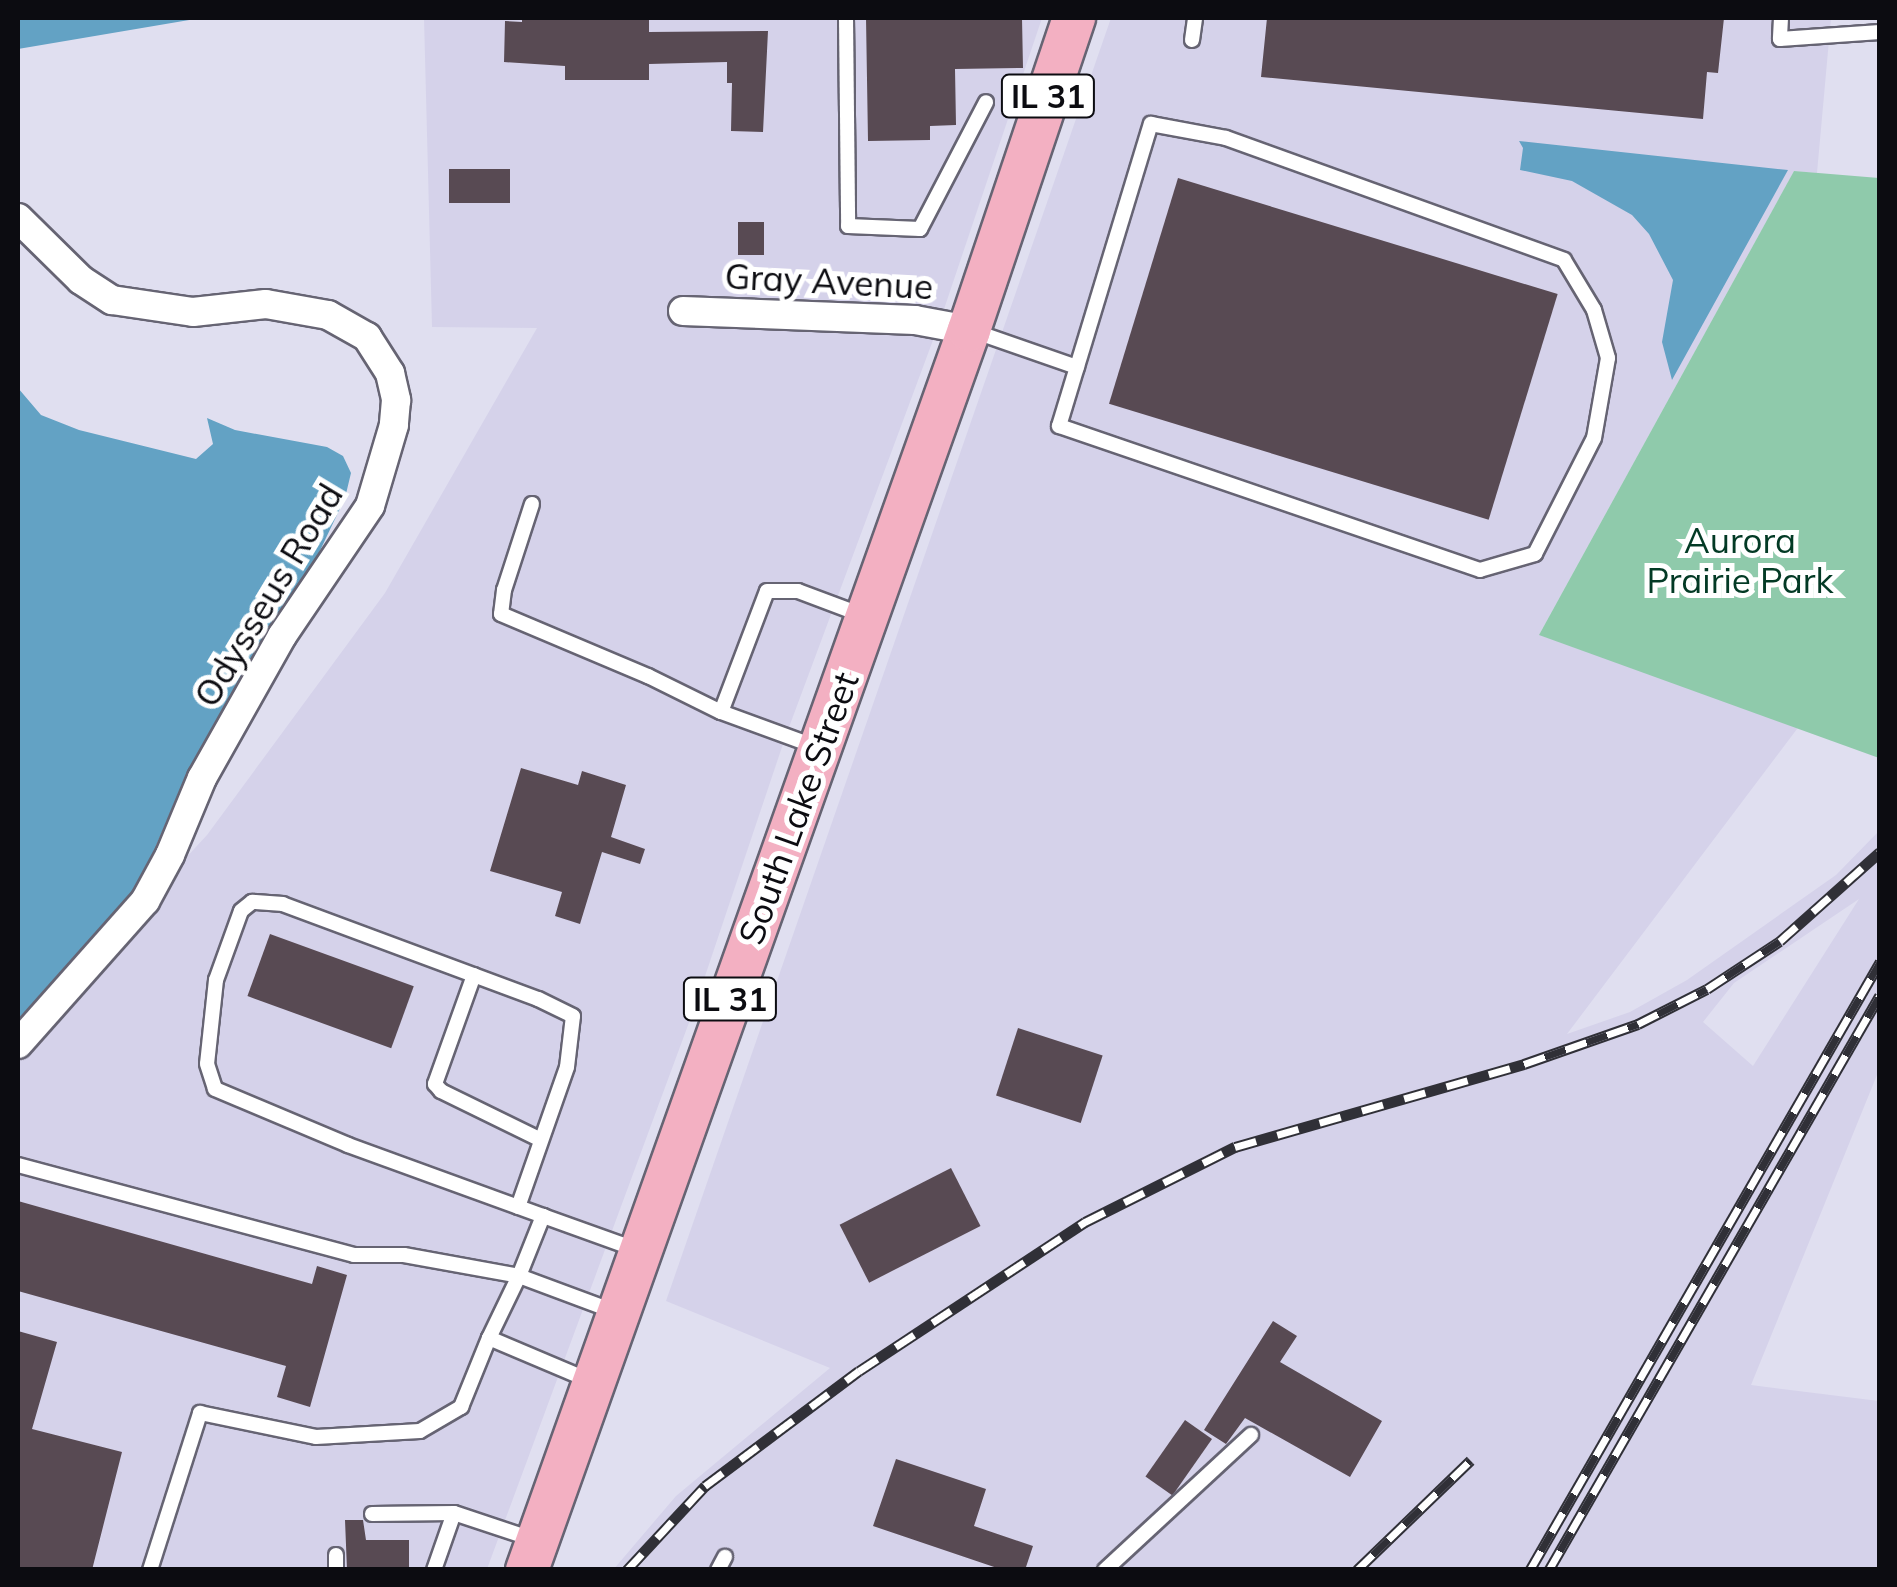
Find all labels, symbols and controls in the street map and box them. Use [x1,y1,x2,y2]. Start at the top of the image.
road number: IL 31 [1000,69,1096,123]
street label: Gray Avenue [724,255,934,307]
street label: Odysseus Road [185,476,351,714]
park label: Aurora Prairie Park [1646,519,1834,601]
street label: South Lake Street [729,666,867,950]
road number: IL 31 [682,972,778,1026]

